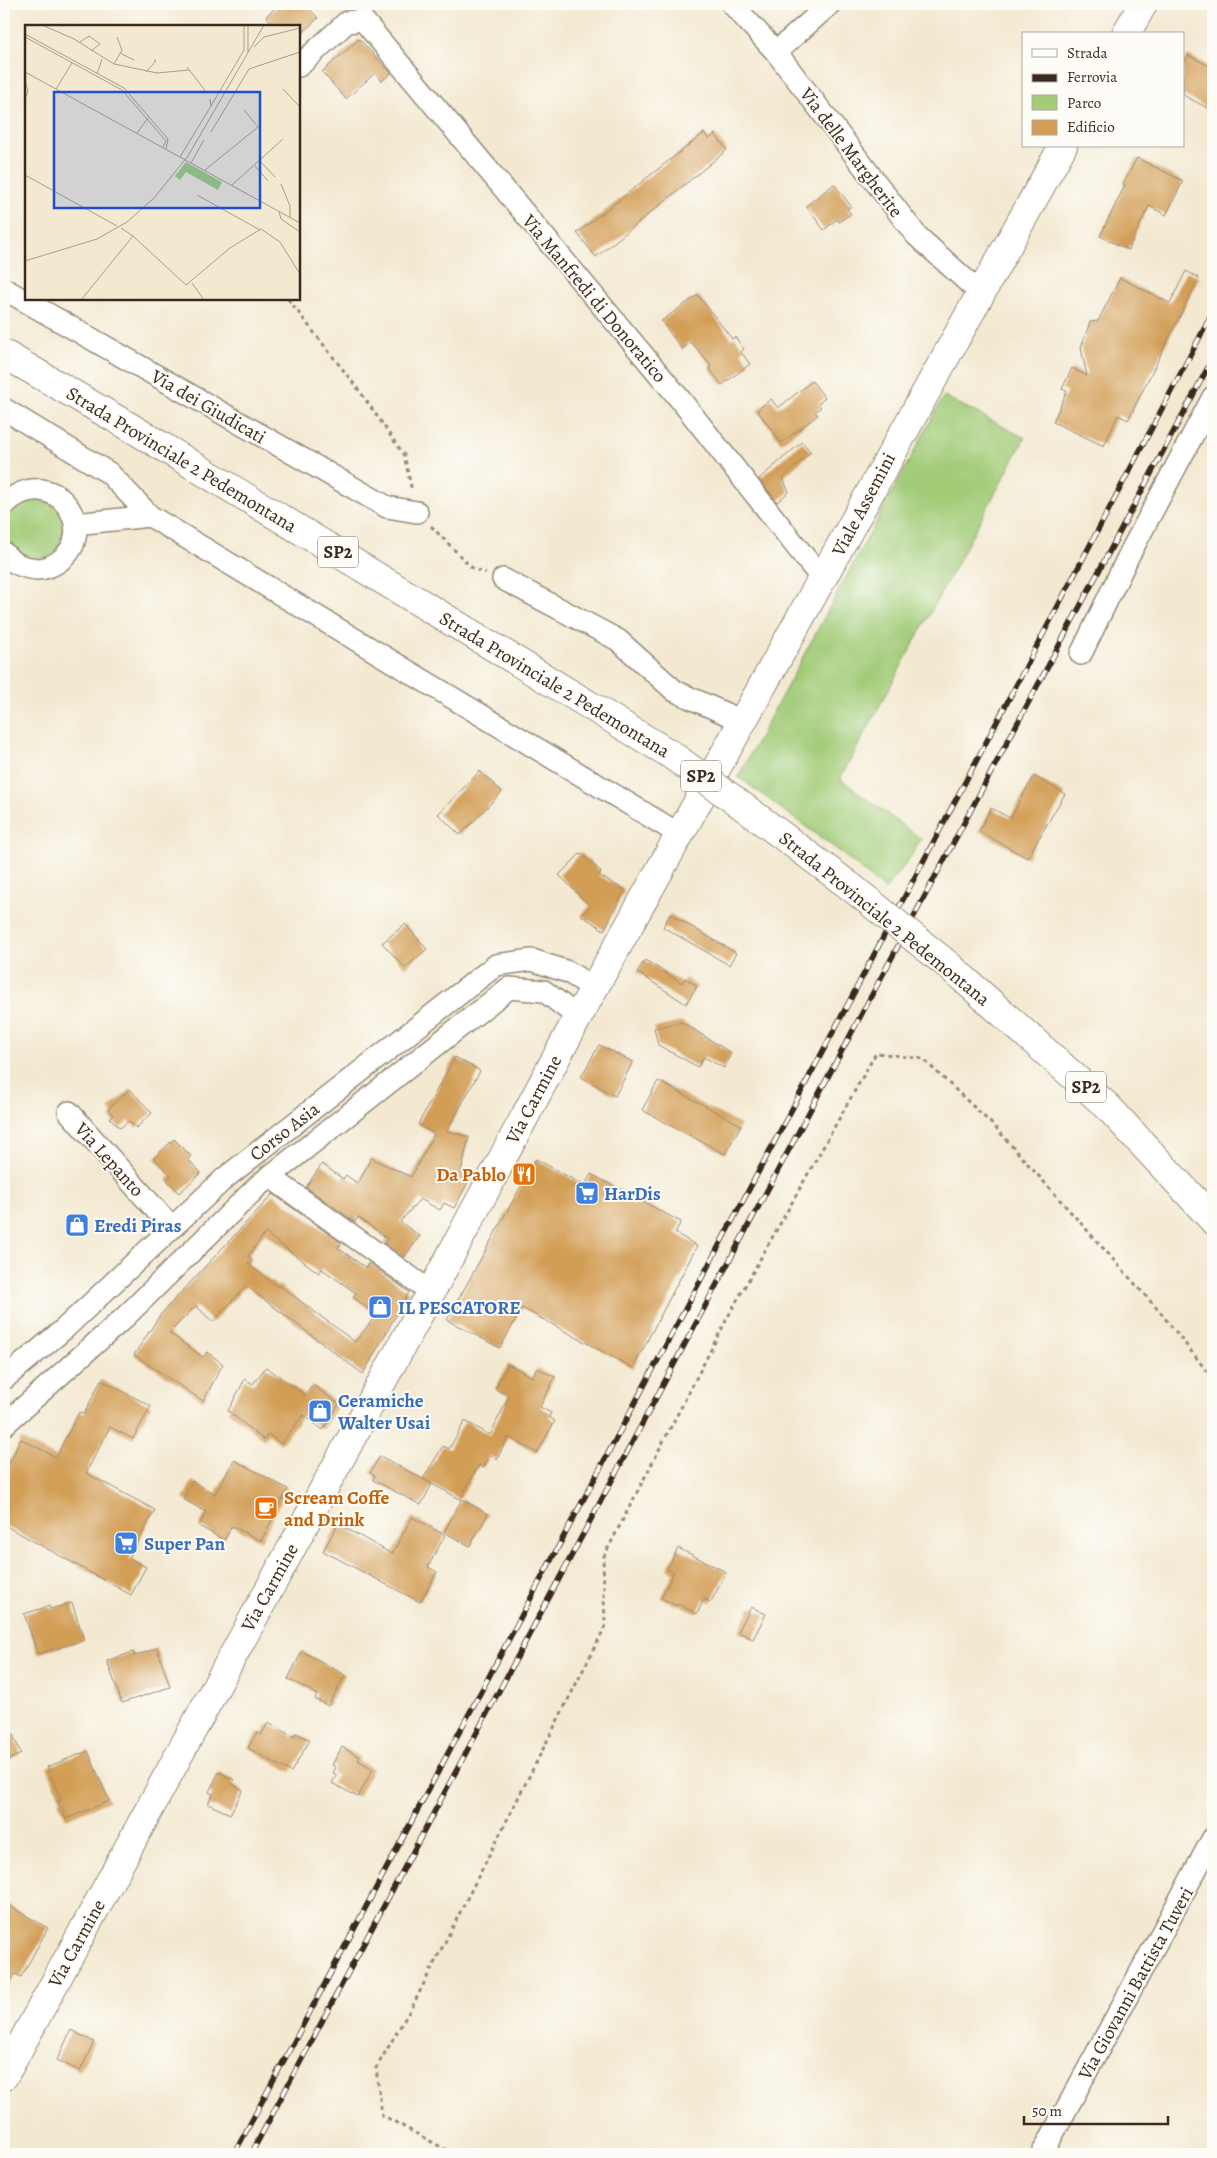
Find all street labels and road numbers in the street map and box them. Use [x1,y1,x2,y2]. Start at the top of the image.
street label: Via delle Margherite [793,81,909,223]
street label: Via Manfredi di Donoratico [516,208,672,388]
street label: Via dei Giudicati [145,363,271,450]
street label: Strada Provinciale 2 Pedemontana [61,381,302,539]
street label: Viale Assemini [825,448,902,562]
road number: SP2 [318,536,358,568]
street label: Strada Provinciale 2 Pedemontana [434,606,675,764]
road number: SP2 [681,760,721,791]
street label: Strada Provinciale 2 Pedemontana [773,825,996,1012]
street label: Via Carmine [499,1051,568,1149]
road number: SP2 [1066,1072,1106,1102]
street label: Corso Asia [244,1096,325,1167]
street label: Via Lepanto [68,1116,150,1203]
street label: Via Carmine [235,1539,305,1637]
street label: Via Giovanni Battista Tuveri [1072,1882,1200,2085]
street label: Via Carmine [42,1895,112,1993]

